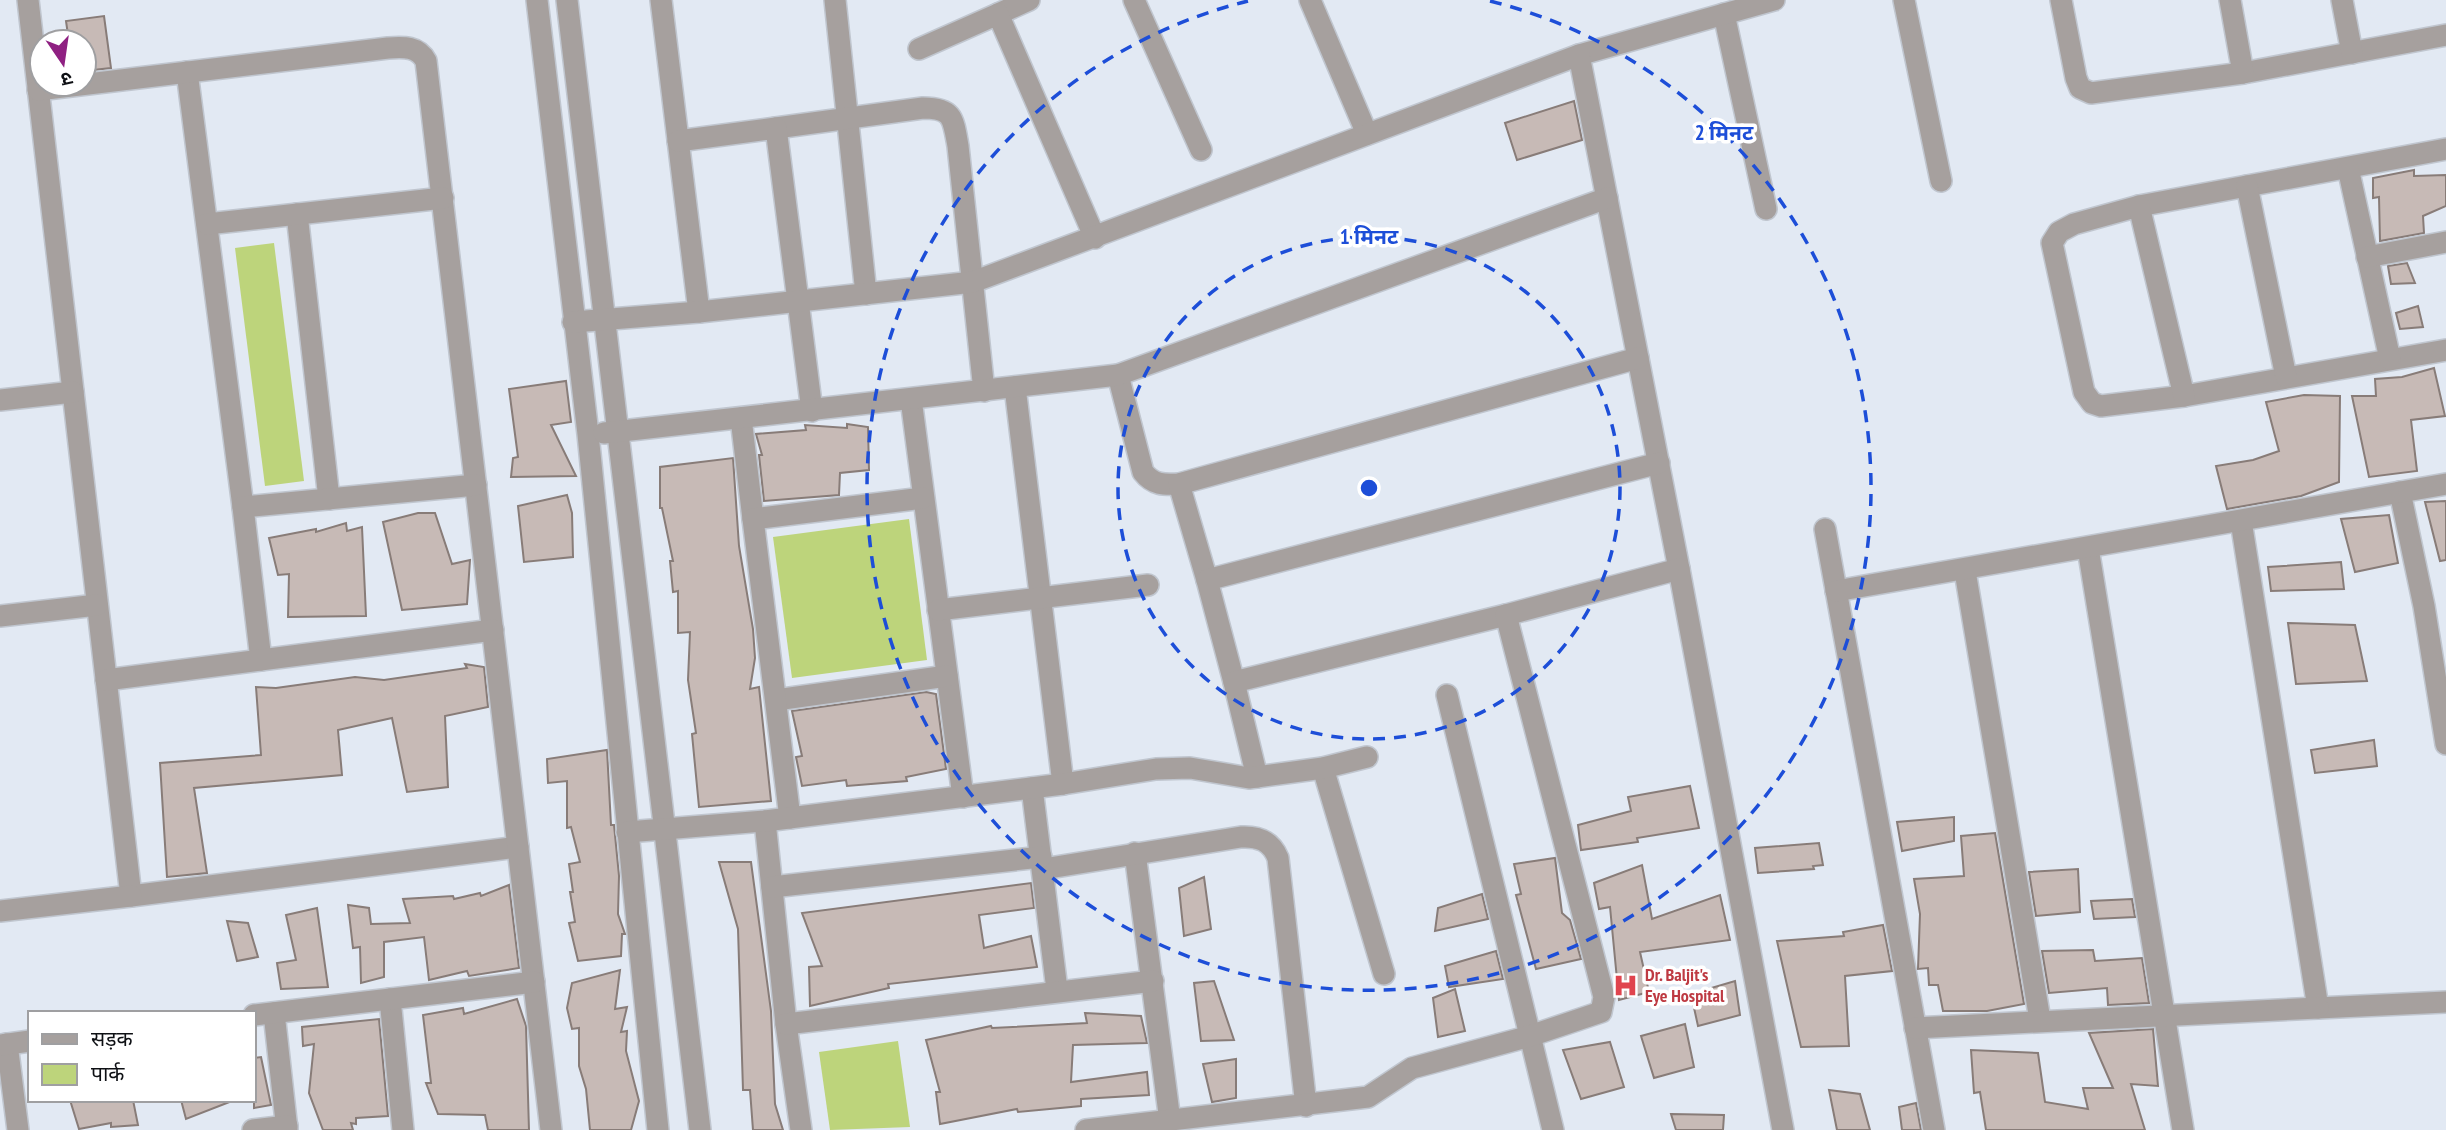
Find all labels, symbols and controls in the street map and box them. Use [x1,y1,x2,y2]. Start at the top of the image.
north arrow [28,28,98,98]
text: उ [58,67,75,93]
text: 2 मिनट [1695,119,1754,146]
text: 1 मिनट [1340,223,1399,250]
centre of rings [1357,476,1381,500]
place label: Dr. Baljit's Eye Hospital [1645,963,1725,1007]
hospital icon: Dr. Baljit's Eye Hospital [1611,971,1639,999]
legend [28,1011,256,1102]
text: सड़क [91,1025,133,1052]
text: पार्क [91,1060,125,1087]

